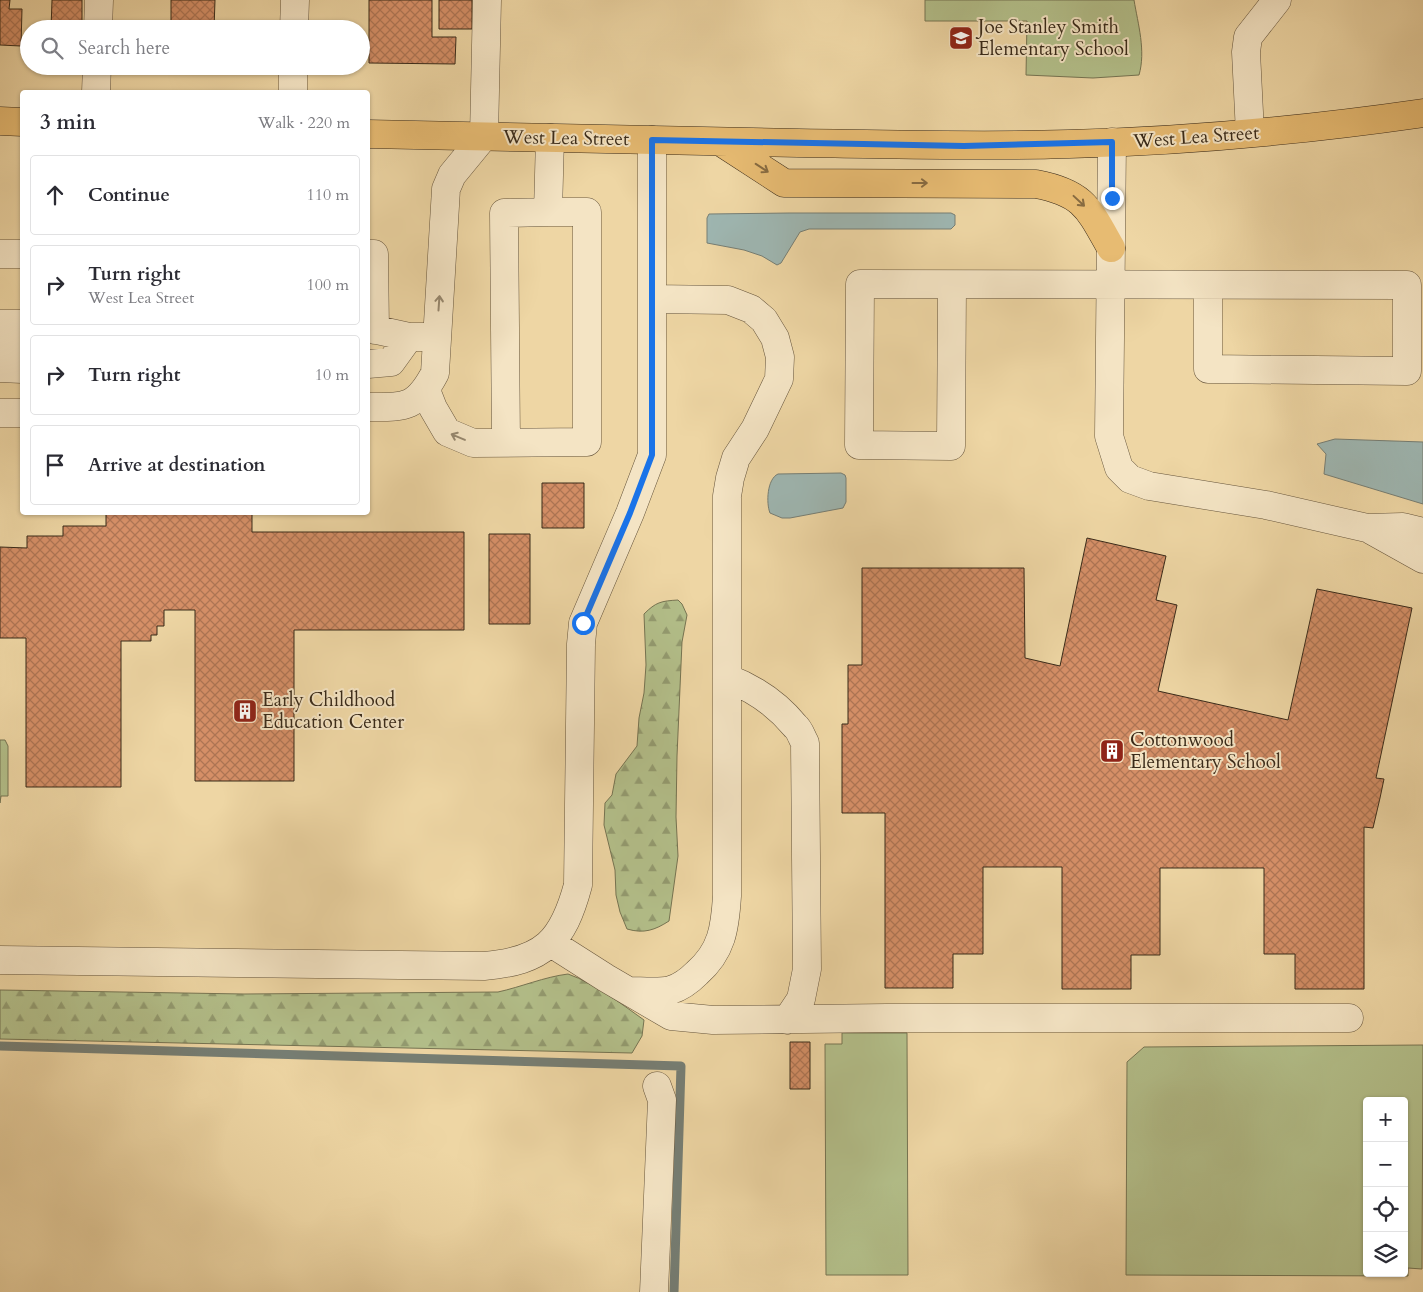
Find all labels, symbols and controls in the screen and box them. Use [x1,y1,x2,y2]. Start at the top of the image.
place label: Joe Stanley Smith Elementary School [975,14,1129,62]
search box [20,20,370,75]
school or university icon: Joe Stanley Smith Elementary School [948,25,974,51]
icon: search [38,34,66,62]
text: Search here [78,35,170,61]
text: 3 min [40,108,96,137]
text: Walk · 220 m [258,112,350,134]
street label: West Lea Street [1131,120,1260,154]
street label: West Lea Street [502,124,629,152]
one-way arrow [755,163,769,174]
one-way arrow [912,178,928,188]
icon: ahead [41,181,69,209]
text: Continue [88,182,170,208]
text: 110 m [307,184,349,206]
route end [1101,187,1124,210]
one-way arrow [1072,195,1085,206]
text: Turn right [88,261,180,287]
icon: right [41,271,69,299]
text: 100 m [307,274,349,296]
text: West Lea Street [88,287,194,309]
one-way arrow [434,295,443,311]
icon: right [41,361,69,389]
text: Turn right [88,362,180,388]
text: 10 m [315,364,349,386]
one-way arrow [451,431,466,441]
icon: arrive [41,451,69,479]
text: Arrive at destination [88,452,265,478]
route start [572,612,595,635]
place label: Early Childhood Education Center [262,687,404,735]
building icon: Early Childhood Education Center [232,698,258,724]
place label: Cottonwood Elementary School [1130,727,1281,775]
building icon: Cottonwood Elementary School [1099,738,1125,764]
map controls [1363,1097,1408,1277]
button: + [1363,1097,1408,1142]
button: − [1363,1142,1408,1187]
button: locate [1363,1187,1408,1232]
button: layers [1363,1232,1408,1277]

